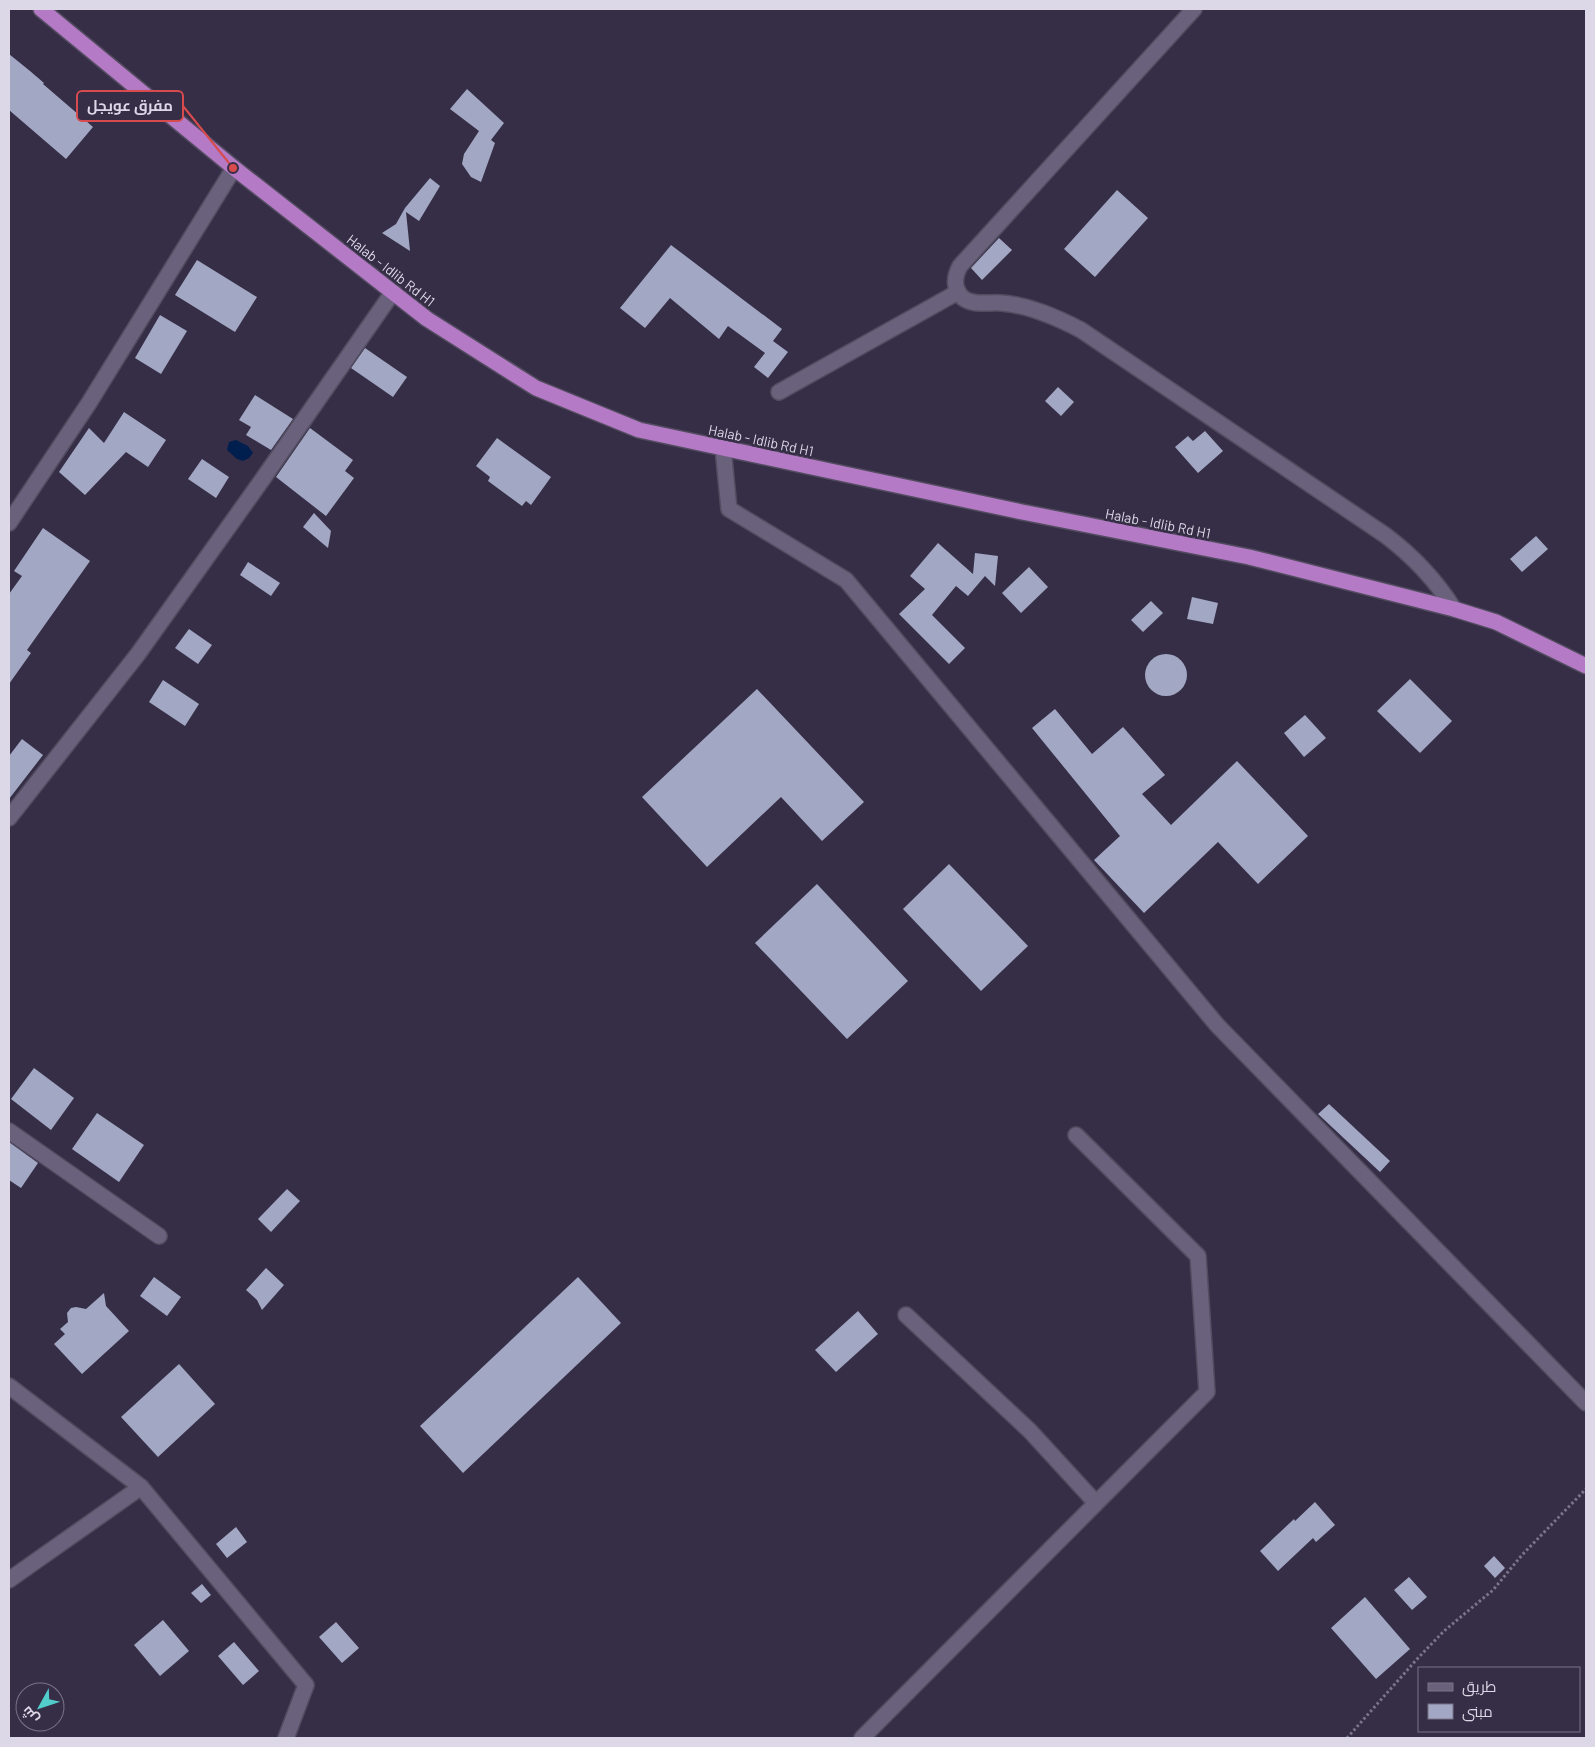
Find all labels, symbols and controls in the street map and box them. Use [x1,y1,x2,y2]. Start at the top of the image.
callout: مفرق عويجل [77,91,183,121]
text: مفرق عويجل [87,96,173,115]
street label: Halab - Idlib Rd H1 [344,230,438,310]
street label: Halab - Idlib Rd H1 [707,421,815,459]
street label: Halab - Idlib Rd H1 [1104,504,1212,542]
legend [1418,1667,1580,1732]
text: طريق [1462,1677,1496,1697]
north arrow [15,1682,65,1732]
text: مبنى [1462,1702,1493,1722]
text: ش [17,1703,43,1728]

